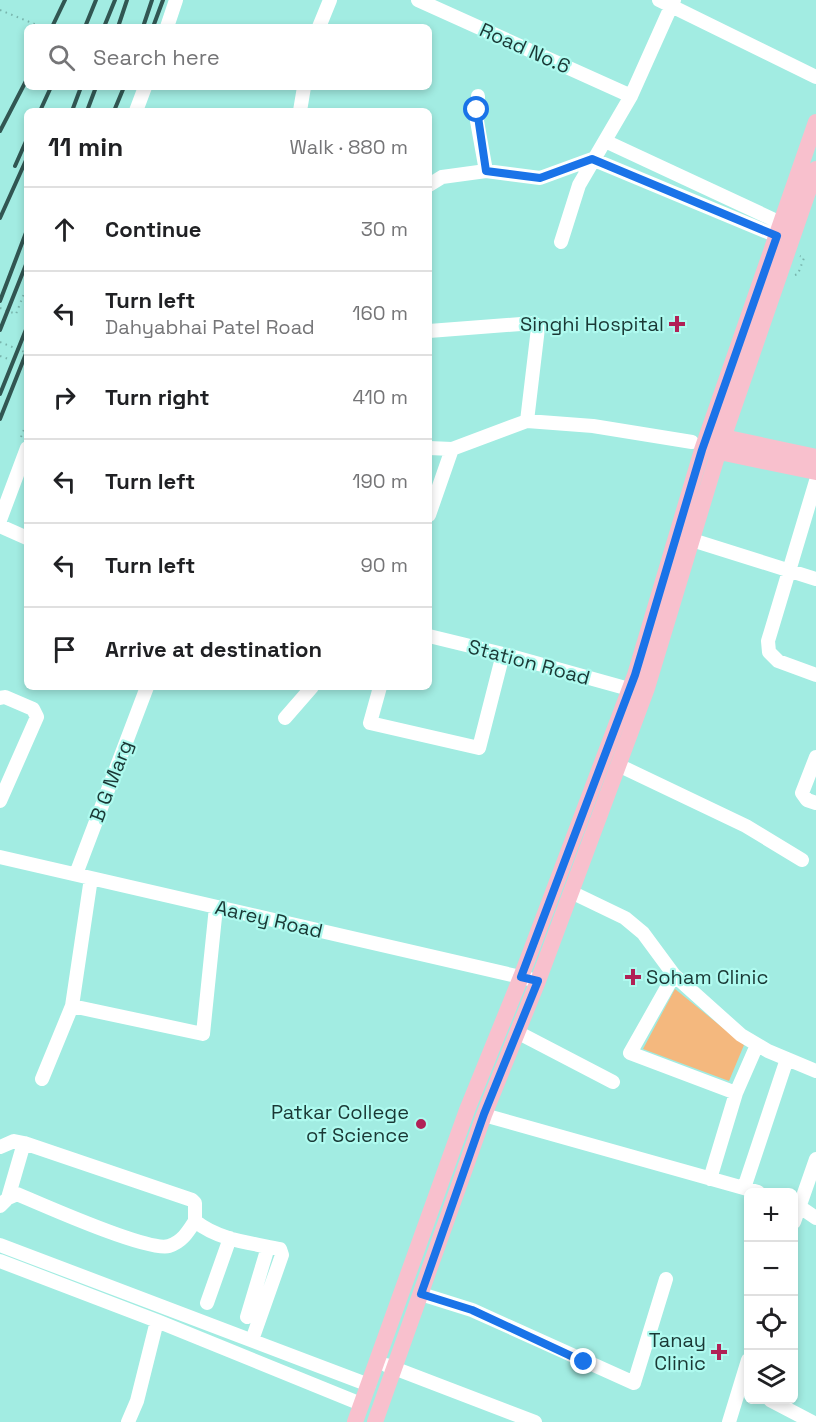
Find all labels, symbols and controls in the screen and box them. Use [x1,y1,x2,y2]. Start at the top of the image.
street label: Road No.6 [475,16,575,80]
search box [24,24,432,90]
icon: search [45,41,78,74]
text: Search here [93,43,220,71]
route start [463,96,489,122]
text: 11 min [48,130,123,164]
text: Walk · 880 m [289,134,408,160]
icon: ahead [48,213,81,246]
text: Continue [105,215,201,243]
text: 30 m [361,216,408,242]
text: Turn left [105,286,195,314]
icon: left [48,297,81,330]
text: 160 m [352,300,408,326]
place label: Singhi Hospital [520,311,664,337]
text: Dahyabhai Patel Road [105,314,315,340]
marker: Singhi Hospital [668,315,686,333]
icon: right [48,381,81,414]
text: Turn right [105,383,210,411]
text: 410 m [352,384,408,410]
icon: left [48,465,81,498]
text: Turn left [105,467,195,495]
text: 190 m [352,468,408,494]
icon: left [48,549,81,582]
text: Turn left [105,551,195,579]
text: 90 m [361,552,408,578]
icon: arrive [48,633,81,666]
street label: Station Road [465,633,593,691]
text: Arrive at destination [105,635,322,663]
street label: B G Marg [84,736,138,826]
street label: Aarey Road [213,894,325,944]
place label: Soham Clinic [646,964,768,990]
marker: Soham Clinic [624,968,642,986]
place label: Patkar College of Science [271,1099,409,1148]
marker: Patkar College of Science [414,1117,428,1131]
map controls [744,1188,798,1404]
button: + [744,1188,798,1242]
button: − [744,1242,798,1296]
button: locate [744,1296,798,1350]
place label: Tanay Clinic [649,1327,706,1376]
marker: Tanay Clinic [710,1343,728,1361]
route end [570,1348,596,1374]
button: layers [744,1350,798,1404]

